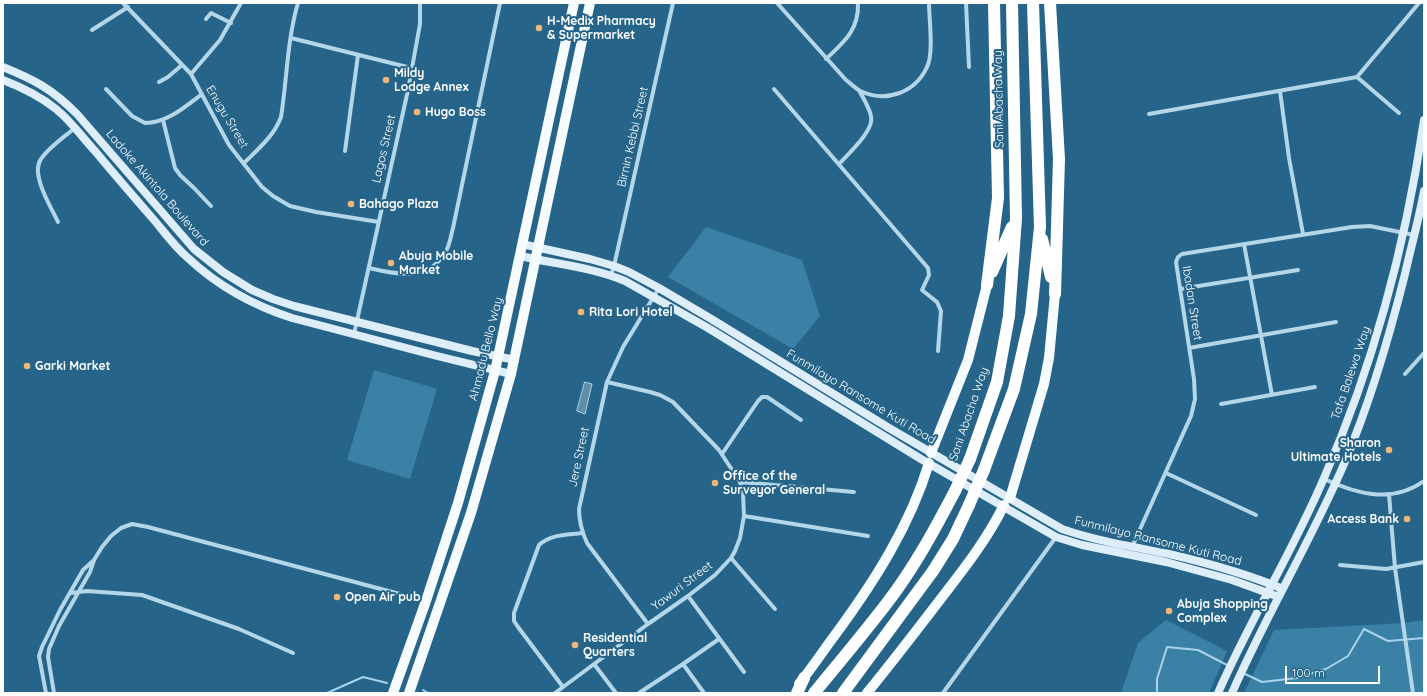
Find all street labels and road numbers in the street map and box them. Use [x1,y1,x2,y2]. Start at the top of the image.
street label: Sani Abacha Way [991,50,1007,148]
street label: Enugu Street [203,83,251,151]
street label: Birnin Kebbi Street [614,85,652,189]
street label: Lagos Street [369,113,399,185]
street label: Ladoke Akintola Boulevard [103,127,211,249]
street label: Ibadan Street [1179,265,1205,341]
street label: Ahmadu Bello Way [466,296,506,402]
street label: Tafa Balewa Way [1328,324,1374,422]
street label: Funmilayo Ransome Kuti Road [784,347,938,447]
street label: Sani Abacha Way [946,365,992,463]
street label: Jere Street [566,426,592,488]
street label: Funmilayo Ransome Kuti Road [1073,513,1243,569]
street label: Yawuri Street [649,558,715,614]

